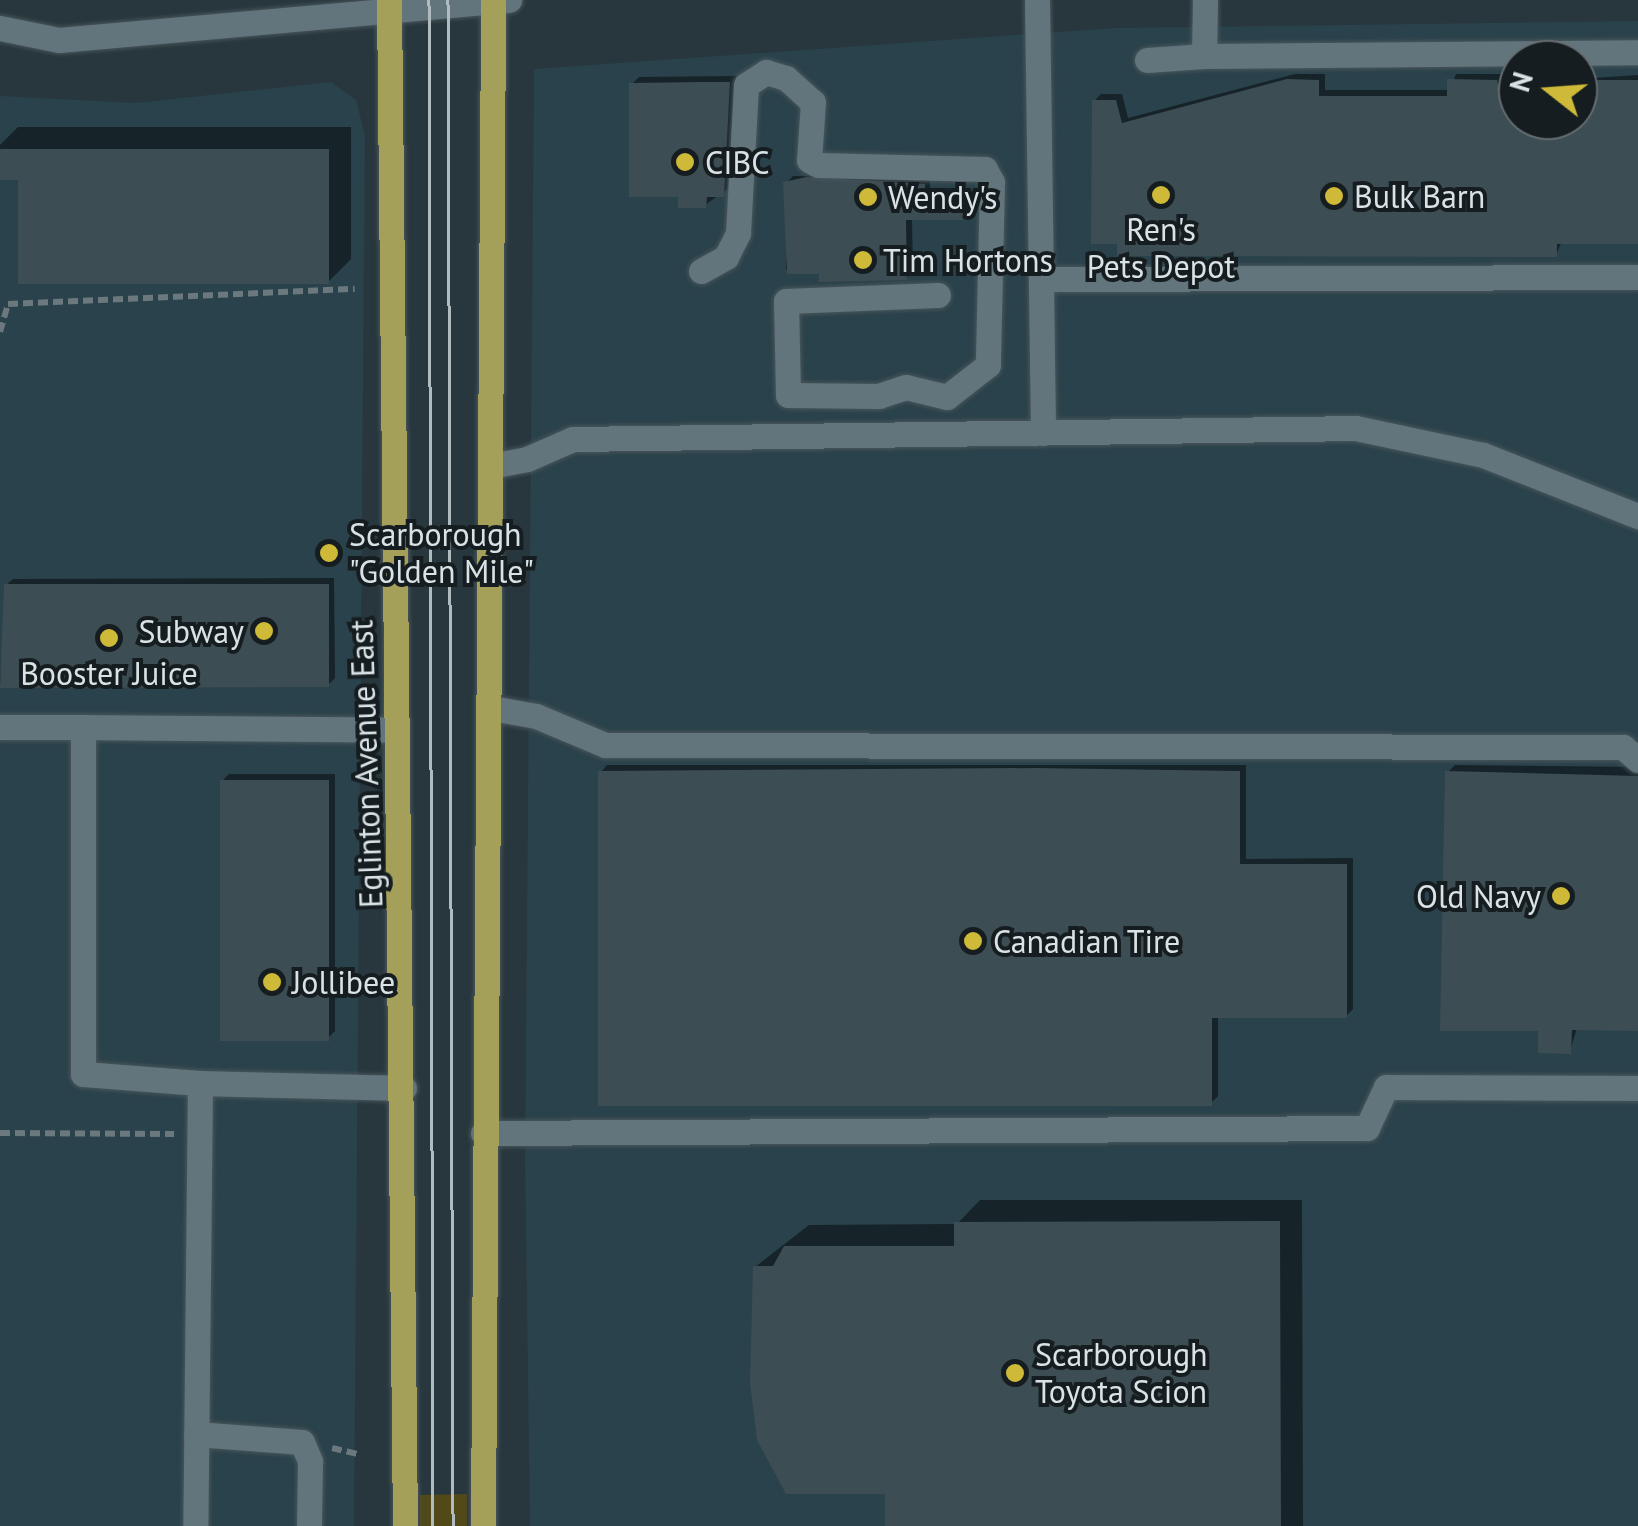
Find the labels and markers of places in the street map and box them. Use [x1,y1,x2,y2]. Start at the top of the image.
place label: CIBC [705,143,770,181]
marker: CIBC [674,151,696,173]
place label: Bulk Barn [1354,177,1486,215]
place label: Wendy's [888,178,998,216]
marker: Ren's Pets Depot [1150,184,1172,206]
marker: Bulk Barn [1323,185,1345,207]
marker: Wendy's [857,186,879,208]
place label: Ren's Pets Depot [1087,211,1235,286]
place label: Tim Hortons [883,241,1053,279]
marker: Tim Hortons [852,249,874,271]
place label: Scarborough "Golden Mile" [349,516,534,591]
marker: Scarborough "Golden Mile" [318,542,340,564]
place label: Subway [139,612,244,650]
marker: Subway [253,620,275,642]
marker: Booster Juice [98,627,120,649]
place label: Booster Juice [20,654,198,692]
place label: Old Navy [1416,877,1541,915]
marker: Old Navy [1550,885,1572,907]
place label: Canadian Tire [993,922,1181,960]
marker: Canadian Tire [962,930,984,952]
place label: Jollibee [292,963,395,1001]
marker: Jollibee [261,971,283,993]
place label: Scarborough Toyota Scion [1035,1336,1208,1411]
marker: Scarborough Toyota Scion [1004,1362,1026,1384]

